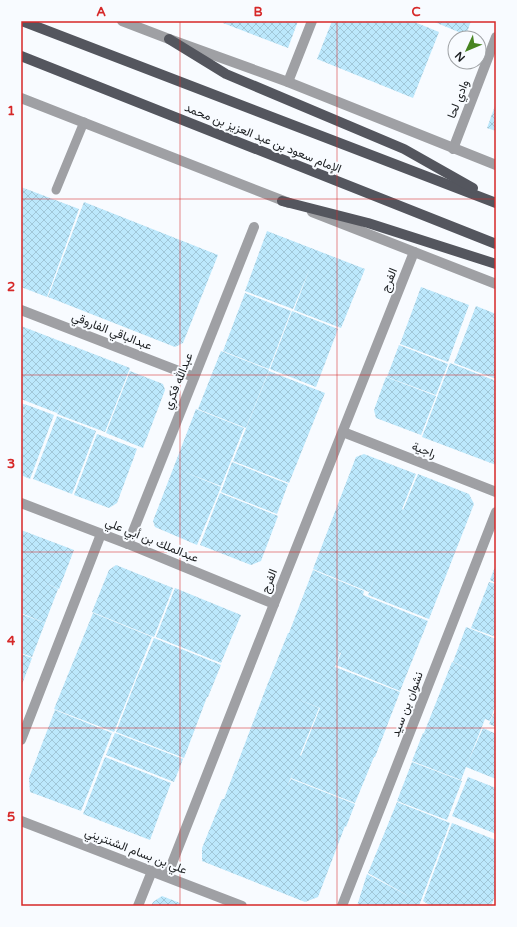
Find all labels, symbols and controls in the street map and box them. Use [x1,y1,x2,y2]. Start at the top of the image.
text: A [96,4,106,20]
text: B [253,4,263,20]
text: C [411,4,421,20]
north arrow [447,30,487,70]
text: N [452,49,468,64]
street label: وادي لحا [444,78,475,121]
street label: الإمام سعود بن عبد العزيز بن محمد [182,100,343,177]
text: 1 [7,103,15,119]
street label: الفرج [378,266,402,295]
text: 2 [7,279,15,295]
street label: عبدالباقي الفاروقي [69,309,154,355]
street label: عبدالله فكري [160,351,198,412]
street label: راجية [410,439,438,462]
text: 3 [7,456,15,472]
street label: عبدالملك بن أبي علي [102,515,201,568]
street label: الفرج [258,567,282,596]
text: 4 [7,633,16,649]
street label: نشوان بن سيد [388,670,427,739]
text: 5 [7,809,15,825]
street label: علي بن بسام الشنتريني [82,825,189,880]

